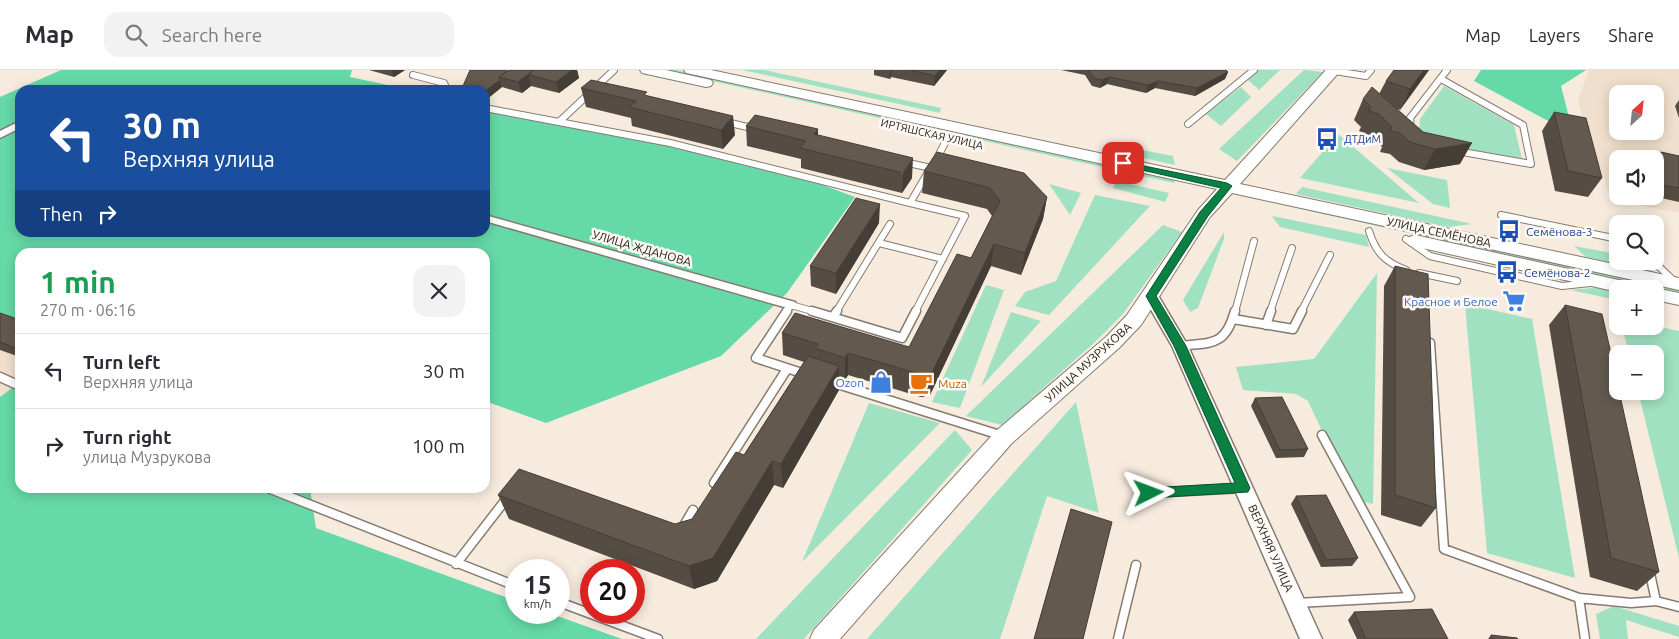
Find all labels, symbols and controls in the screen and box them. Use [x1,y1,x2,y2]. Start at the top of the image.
search box [104,12,454,57]
text: Map [25,21,74,48]
icon: search [122,21,150,49]
text: Search here [162,24,262,46]
text: Map [1465,25,1501,45]
text: Layers [1529,25,1580,45]
text: Share [1608,25,1654,45]
north arrow [1609,85,1664,140]
map controls [1609,85,1664,400]
icon: left [40,105,105,170]
text: 30 m [123,105,201,145]
street label: ИРТЯШСКАЯ УЛИЦА [880,116,985,152]
bus stop icon: ДТДиМ [1314,126,1340,152]
place label: ДТДиМ [1344,133,1381,145]
pin [1102,142,1144,184]
text: Верхняя улица [123,146,275,171]
icon: arrive [1109,149,1137,177]
button: sound [1609,150,1664,205]
icon: right [93,200,121,228]
text: Then [40,203,83,225]
street label: УЛИЦА СЕМЁНОВА [1385,215,1493,249]
button: search [1609,215,1664,270]
bus stop icon: Семёнова-3 [1496,218,1522,244]
place label: Семёнова-3 [1526,225,1592,238]
street label: УЛИЦА ЖДАНОВА [591,228,693,268]
bus stop icon: Семёнова-2 [1494,259,1520,285]
text: 1 min [40,265,116,299]
button: close [413,265,465,317]
place label: Семёнова-2 [1524,266,1590,279]
button: + [1609,280,1664,335]
supermarket icon: Красное и Белое [1501,288,1527,314]
place label: Красное и Белое [1404,295,1498,308]
text: 270 m · 06:16 [40,301,136,319]
street label: УЛИЦА МУЗРУКОВА [1042,320,1134,404]
button: − [1609,345,1664,400]
text: Turn left [83,351,161,373]
icon: left [40,357,68,385]
text: 30 m [423,360,465,382]
shop icon: Ozon [868,369,894,395]
cafe icon: Muza [908,370,934,396]
text: Верхняя улица [83,373,193,391]
place label: Ozon [835,376,864,389]
place label: Muza [938,377,967,390]
text: Turn right [83,426,171,448]
icon: right [40,432,68,460]
text: 100 m [412,435,465,457]
text: улица Музрукова [83,448,211,466]
position arrow [1122,466,1174,518]
street label: ВЕРХНЯЯ УЛИЦА [1246,502,1296,594]
speed limit sign: 20 [580,559,645,624]
text: 15 [523,571,552,599]
text: km/h [524,597,551,610]

